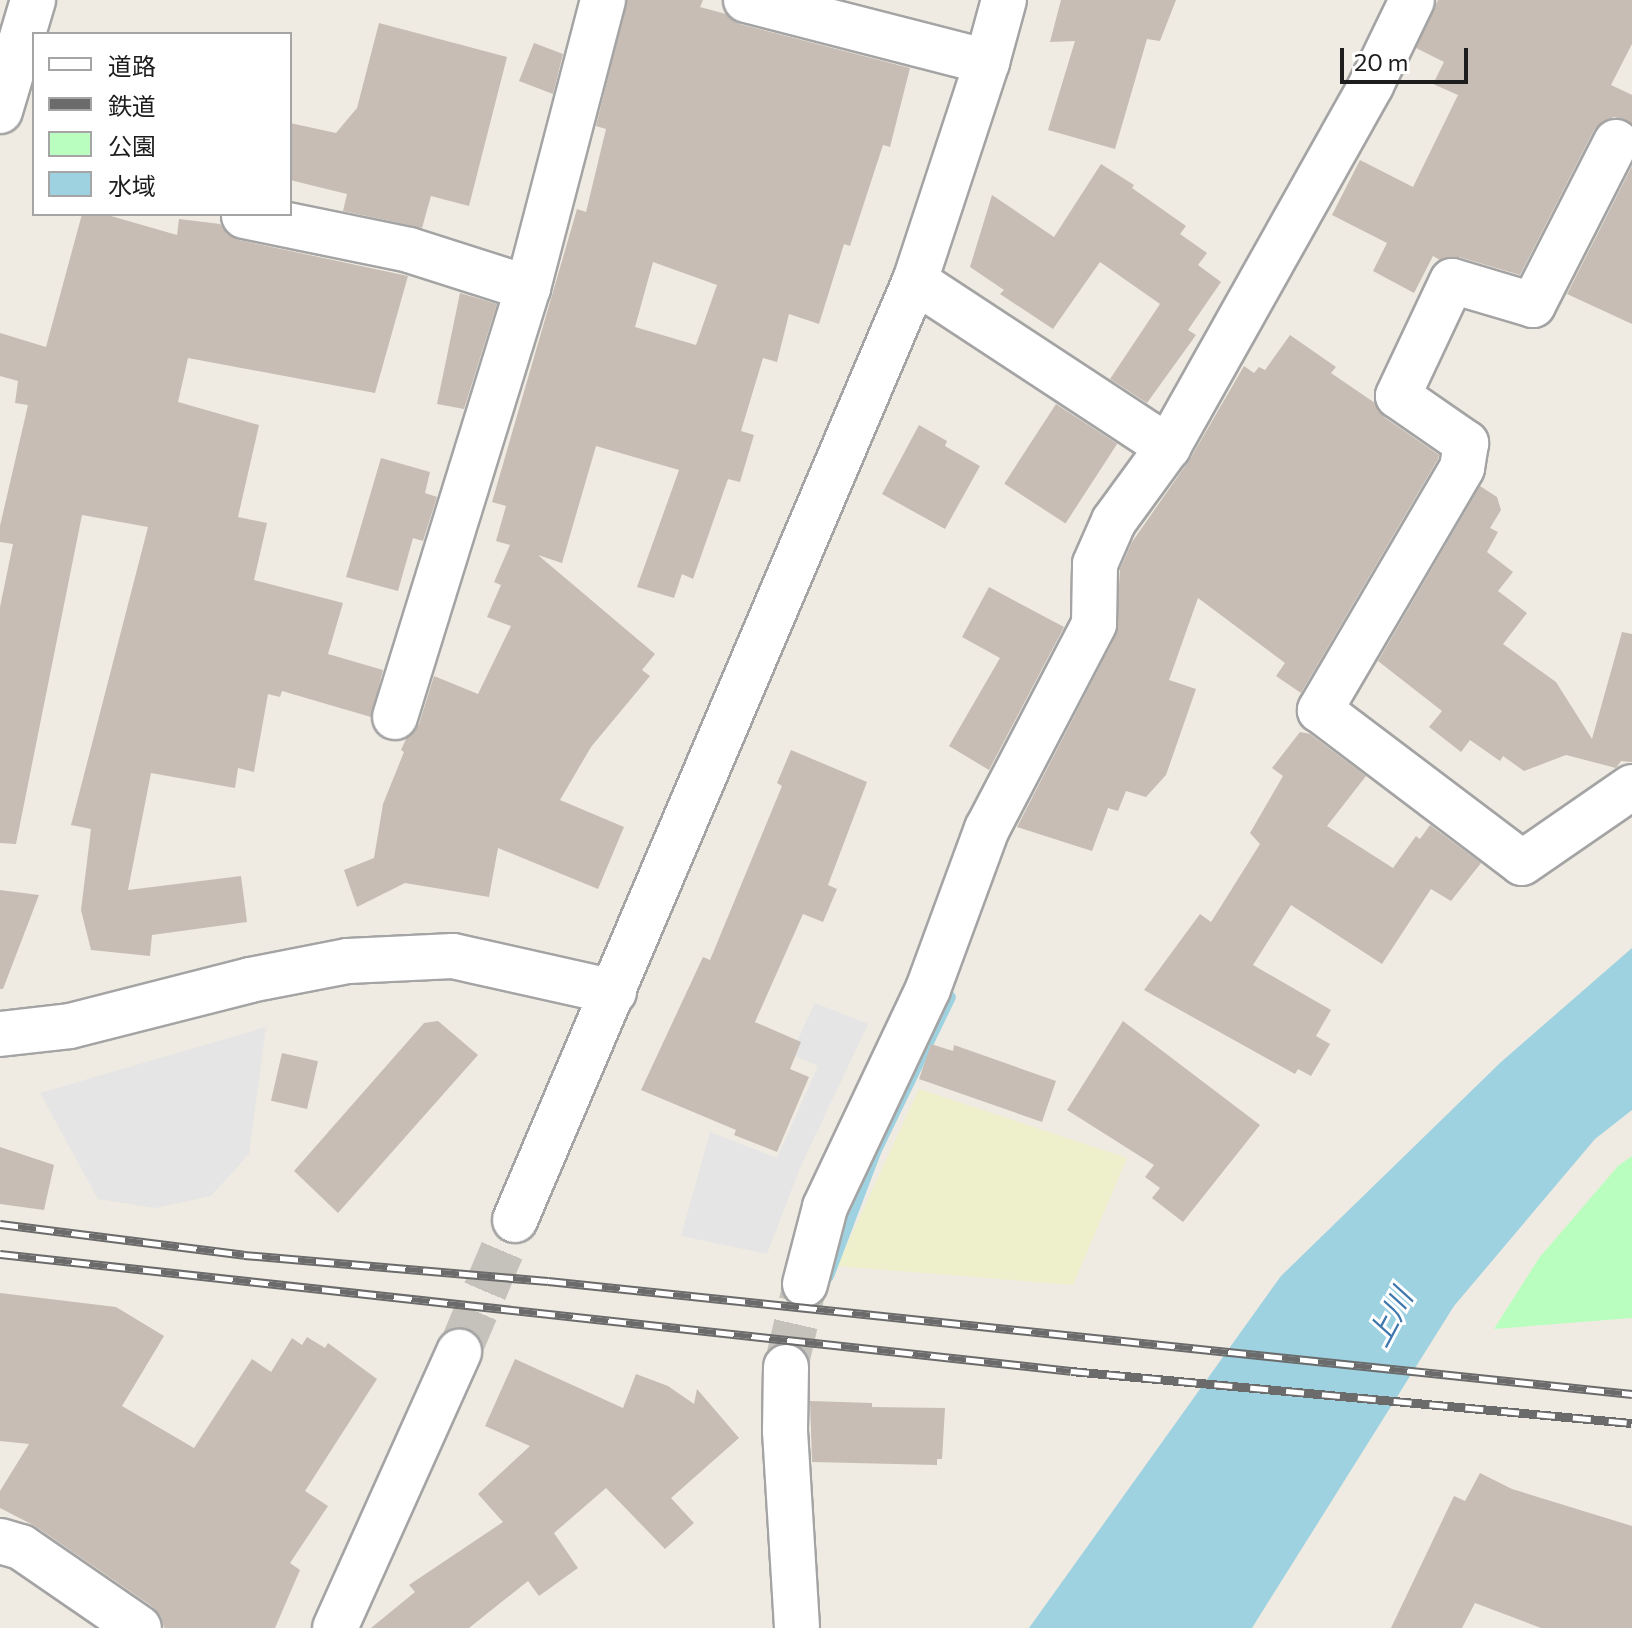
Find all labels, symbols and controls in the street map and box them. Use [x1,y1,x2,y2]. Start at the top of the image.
legend [32,32,292,216]
scale bar [1344,32,1472,82]
text: 20 m [1354,47,1408,76]
text: 道路 [108,51,156,80]
text: 鉄道 [108,91,156,120]
text: 公園 [108,131,156,160]
text: 水域 [108,171,156,200]
water label: 上川 [1359,1282,1419,1352]

